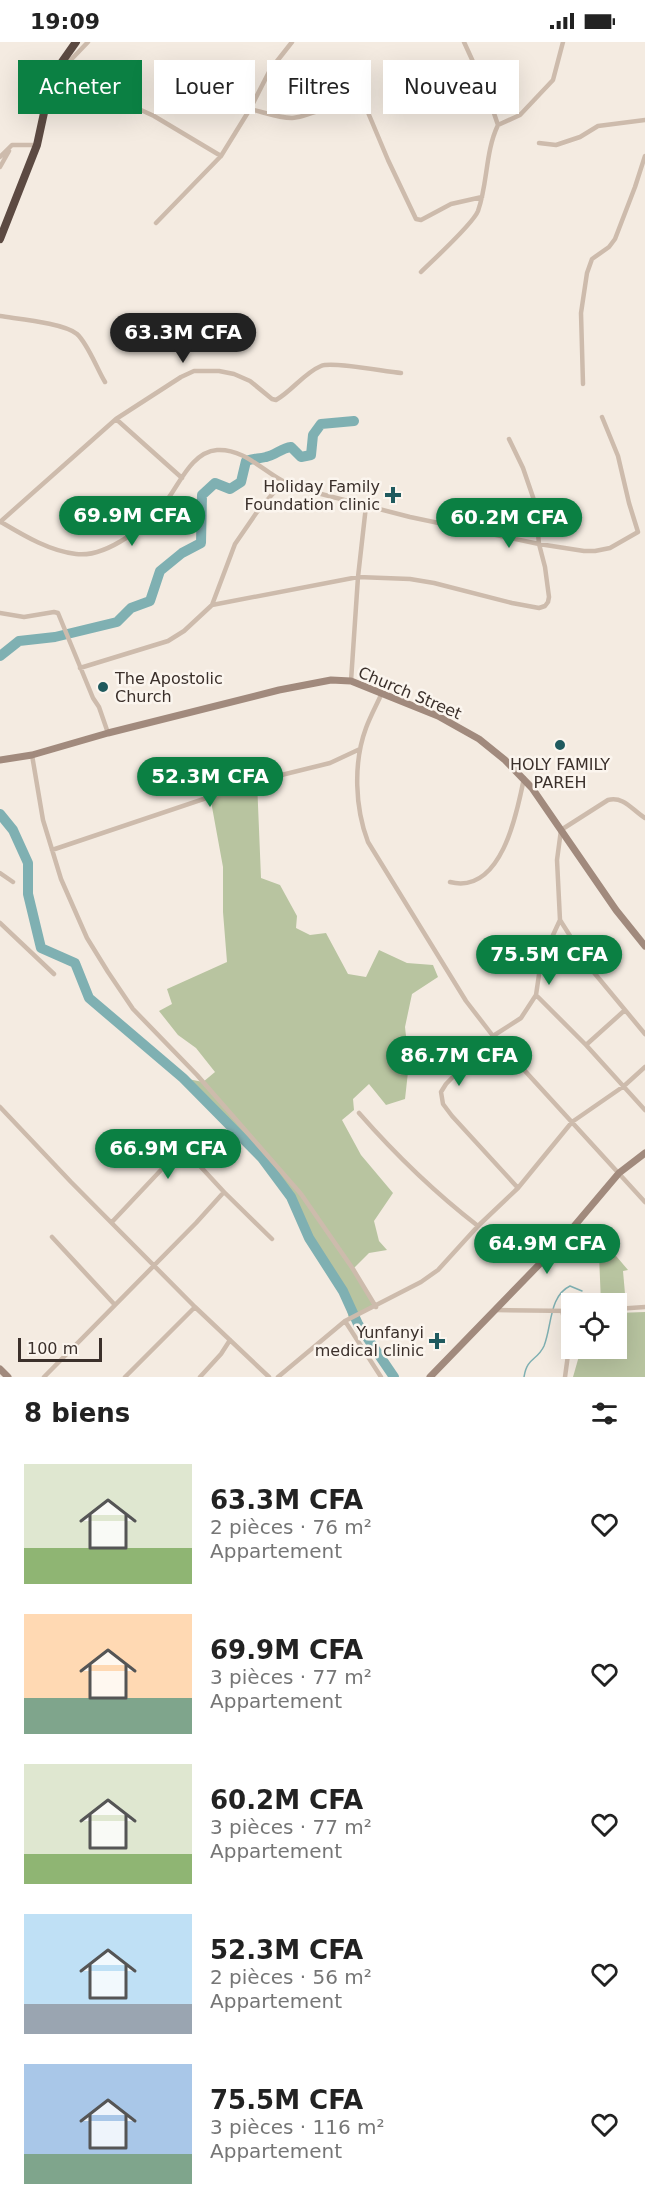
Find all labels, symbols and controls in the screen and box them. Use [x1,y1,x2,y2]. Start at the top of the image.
text: 19:09 [30,9,100,34]
chip: Acheter [18,60,142,114]
chip: Louer [154,60,255,114]
chip: Filtres [267,60,371,114]
chip: Nouveau [383,60,519,114]
pin: 63.3M CFA [114,313,252,364]
text: 63.3M CFA [124,320,242,344]
place label: Holiday Family Foundation clinic [245,477,380,514]
marker: Holiday Family Foundation clinic [384,486,402,504]
pin: 69.9M CFA [63,496,201,547]
pin: 60.2M CFA [440,498,578,549]
text: 69.9M CFA [73,503,191,527]
text: 60.2M CFA [450,505,568,529]
street label: Church Street [356,663,464,723]
place label: The Apostolic Church [114,669,223,706]
marker: The Apostolic Church [96,680,110,694]
marker: HOLY FAMILY PAREH [553,738,567,752]
place label: HOLY FAMILY PAREH [510,755,610,792]
pin: 52.3M CFA [141,757,279,808]
text: 52.3M CFA [151,764,269,788]
pin: 75.5M CFA [480,935,618,986]
text: 75.5M CFA [490,942,608,966]
pin: 86.7M CFA [390,1036,528,1087]
text: 86.7M CFA [400,1043,518,1067]
pin: 66.9M CFA [99,1129,237,1180]
text: 66.9M CFA [109,1136,227,1160]
pin: 64.9M CFA [478,1224,616,1275]
text: 64.9M CFA [488,1231,606,1255]
map controls [561,1293,627,1359]
button: locate [561,1293,627,1359]
place label: Yunfanyi medical clinic [315,1323,424,1360]
marker: Yunfanyi medical clinic [428,1332,446,1350]
scale bar [18,1335,102,1362]
text: 100 m [27,1339,78,1358]
icon: filters [588,1397,621,1430]
text: 8 biens [24,1398,130,1428]
text: 63.3M CFA [210,1485,363,1515]
icon: home [72,1488,144,1560]
icon: heart [588,1508,621,1541]
text: 2 pièces · 76 m² [210,1515,372,1539]
text: Appartement [210,1539,342,1563]
text: 69.9M CFA [210,1635,363,1665]
icon: home [72,1638,144,1710]
icon: heart [588,1658,621,1691]
text: 3 pièces · 77 m² [210,1665,372,1689]
text: Appartement [210,1689,342,1713]
text: 60.2M CFA [210,1785,363,1815]
icon: home [72,1788,144,1860]
icon: heart [588,1808,621,1841]
text: 3 pièces · 77 m² [210,1815,372,1839]
text: Appartement [210,1839,342,1863]
text: 52.3M CFA [210,1935,363,1965]
icon: home [72,1938,144,2010]
icon: heart [588,1958,621,1991]
text: 2 pièces · 56 m² [210,1965,372,1989]
text: Appartement [210,1989,342,2013]
text: 75.5M CFA [210,2085,363,2115]
icon: home [72,2088,144,2160]
icon: heart [588,2108,621,2141]
text: 3 pièces · 116 m² [210,2115,384,2139]
text: Appartement [210,2139,342,2163]

